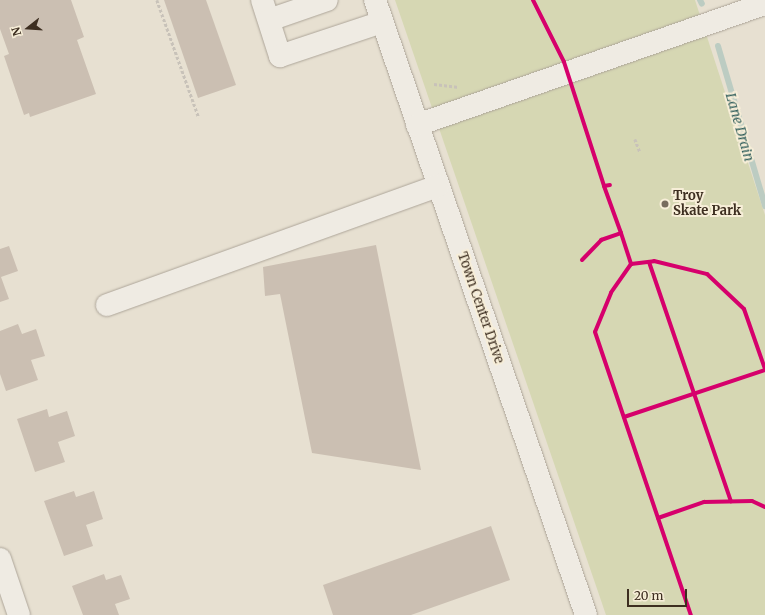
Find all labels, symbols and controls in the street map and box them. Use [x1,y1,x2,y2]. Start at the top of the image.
north arrow [8,8,48,48]
text: N [9,25,24,38]
water label: Lane Drain [722,91,758,163]
place label: Troy Skate Park [673,189,741,220]
marker: Troy Skate Park [660,199,670,209]
street label: Town Center Drive [454,250,506,366]
scale bar [629,581,689,607]
text: 20 m [634,588,663,603]

